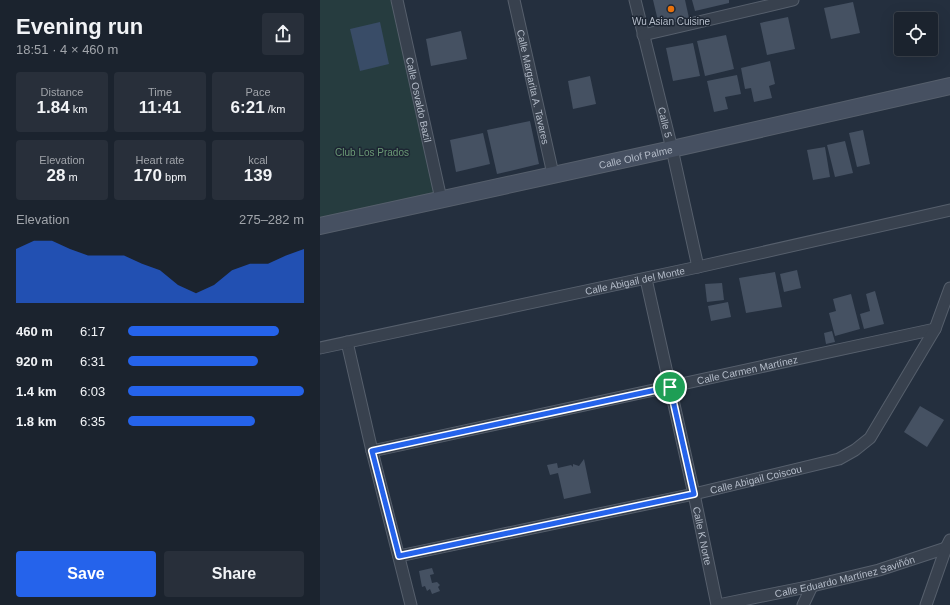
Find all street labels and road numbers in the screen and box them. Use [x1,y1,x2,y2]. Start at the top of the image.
street label: Calle Margarita A. Tavares [515,29,551,145]
street label: Calle Osvaldo Bazil [404,56,433,143]
street label: Calle 5 [656,106,674,139]
street label: Calle Olof Palme [598,144,674,171]
street label: Calle Abigail del Monte [584,265,686,297]
street label: Calle Carmen Martínez [696,354,799,386]
street label: Calle Abigail Coiscou [709,463,803,496]
street label: Calle K Norte [691,506,714,567]
street label: Calle Eduardo Martínez Saviñón [774,554,916,599]

